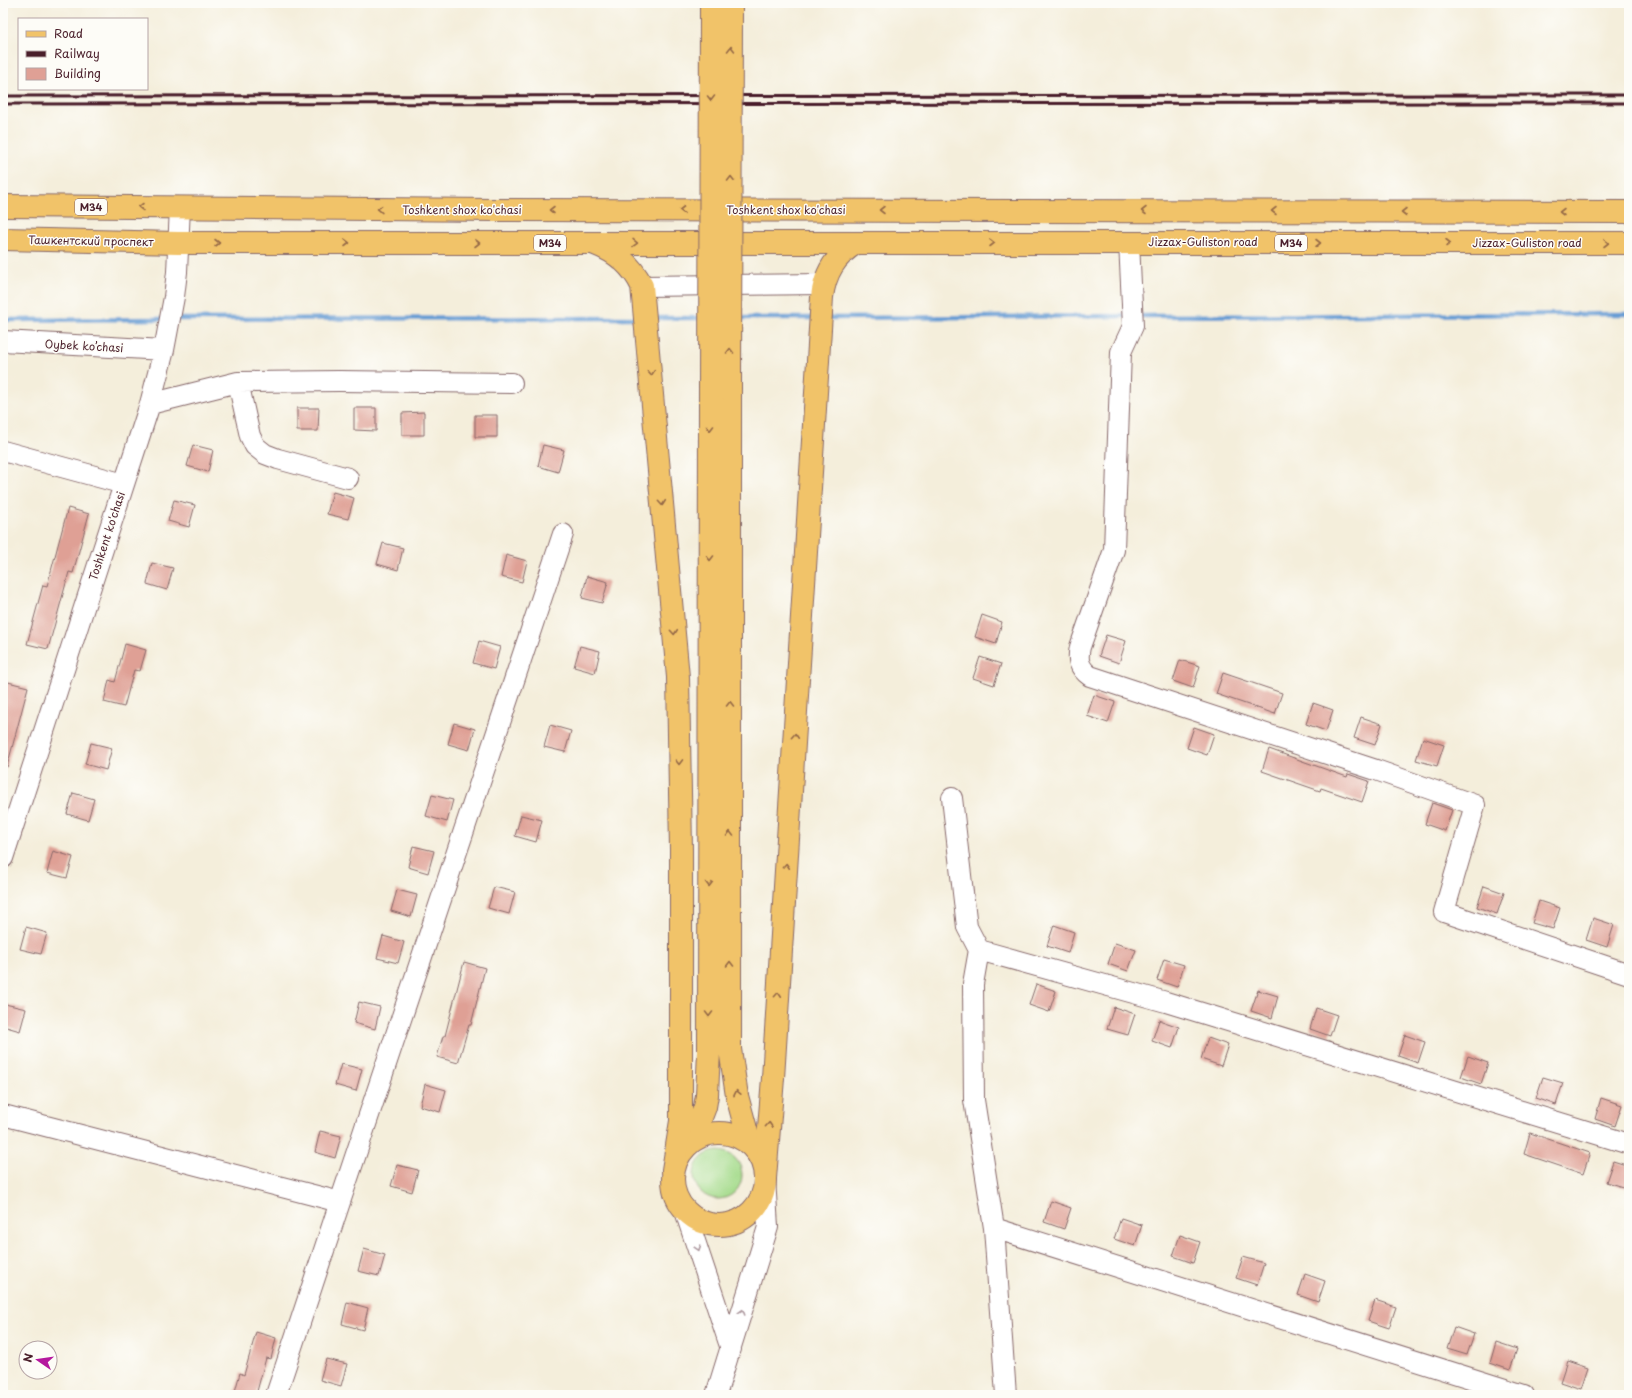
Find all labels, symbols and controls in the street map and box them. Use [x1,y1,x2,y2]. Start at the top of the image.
legend [18,18,148,90]
text: Road [54,24,83,42]
text: Railway [54,44,100,62]
one-way arrow [727,46,735,52]
text: Building [54,64,101,82]
one-way arrow [707,95,715,101]
one-way arrow [727,176,735,182]
road number: M34 [75,199,107,215]
street label: Toshkent shox ko'chasi [402,201,522,218]
street label: Toshkent shox ko'chasi [726,201,846,218]
one-way arrow [138,203,144,211]
one-way arrow [377,205,383,213]
one-way arrow [549,206,555,214]
one-way arrow [679,206,685,214]
one-way arrow [879,206,885,214]
one-way arrow [1141,207,1147,215]
one-way arrow [1271,207,1277,215]
one-way arrow [1401,208,1407,216]
one-way arrow [1559,208,1565,216]
street label: Ташкентский проспект [28,231,154,250]
street label: Jizzax-Guliston road [1148,233,1258,250]
street label: Jizzax-Guliston road [1472,234,1582,251]
road number: M34 [534,235,566,251]
road number: M34 [1275,235,1307,251]
one-way arrow [214,239,220,247]
one-way arrow [344,239,350,247]
one-way arrow [474,239,480,247]
one-way arrow [632,239,638,247]
one-way arrow [989,239,995,247]
one-way arrow [1315,239,1321,247]
one-way arrow [1445,239,1451,247]
one-way arrow [1603,239,1609,247]
street label: Oybek ko’chasi [44,335,124,356]
one-way arrow [726,348,734,354]
one-way arrow [646,370,655,376]
one-way arrow [706,425,714,431]
street label: Toshkent ko'chasi [84,489,129,583]
one-way arrow [658,500,667,506]
one-way arrow [706,555,714,561]
one-way arrow [670,629,679,635]
one-way arrow [726,701,734,707]
one-way arrow [790,733,799,739]
one-way arrow [675,759,684,765]
one-way arrow [726,831,734,837]
one-way arrow [782,862,791,869]
one-way arrow [705,881,713,887]
one-way arrow [726,961,734,967]
one-way arrow [774,992,783,998]
one-way arrow [705,1011,713,1017]
one-way arrow [733,1090,741,1096]
one-way arrow [765,1122,774,1128]
one-way arrow [693,1244,701,1251]
one-way arrow [737,1309,746,1316]
north arrow [18,1340,58,1380]
text: N [19,1351,37,1364]

